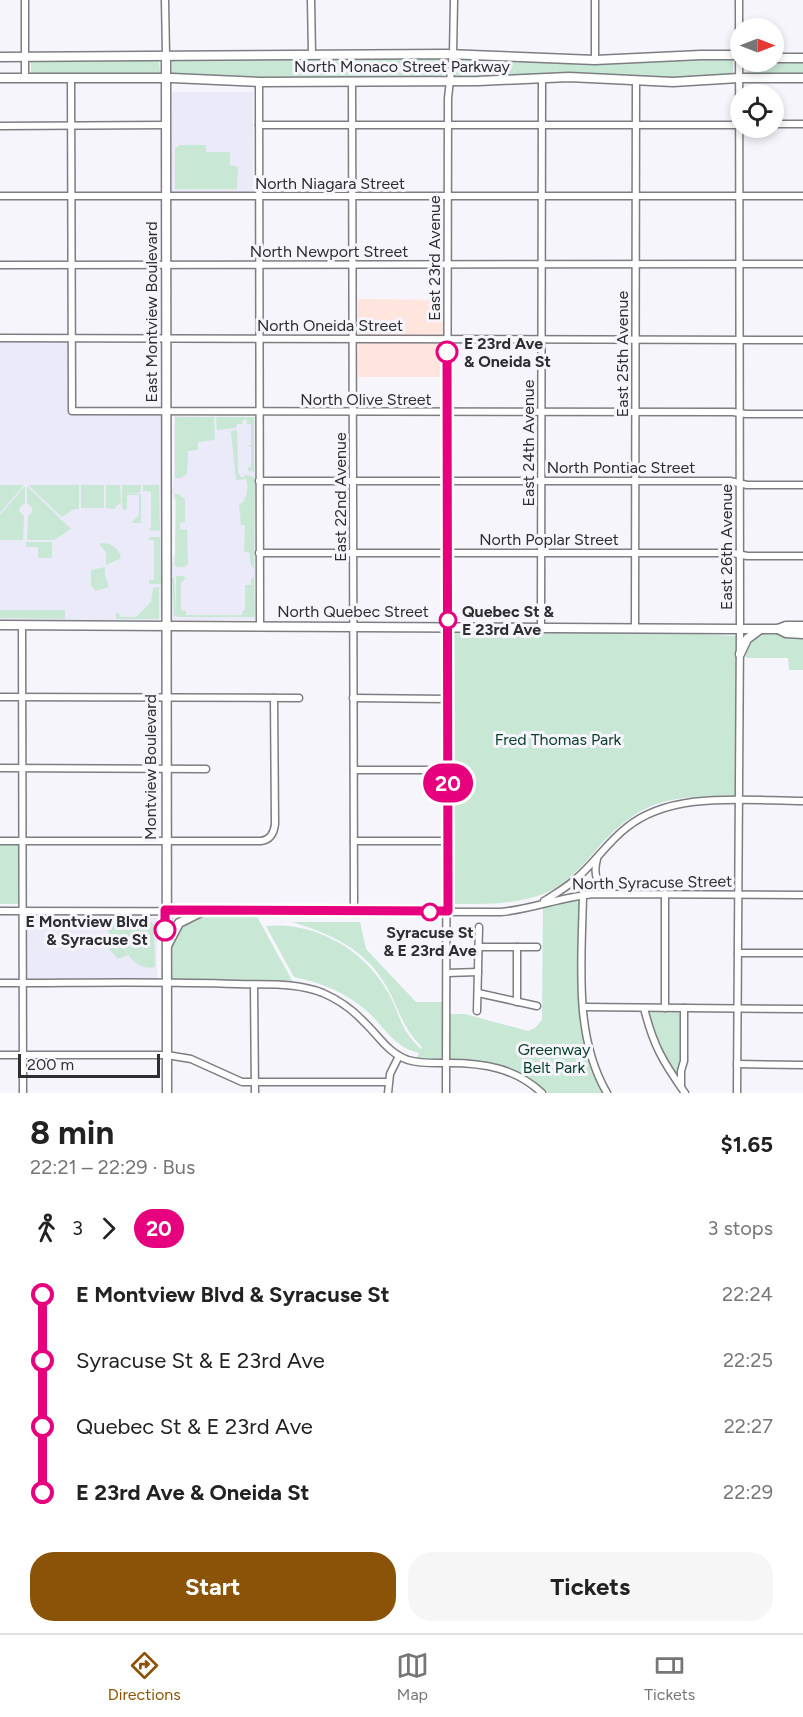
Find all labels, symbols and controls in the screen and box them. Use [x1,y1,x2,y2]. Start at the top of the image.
north arrow [730,18,784,72]
map controls [730,18,784,138]
street label: North Monaco Street Parkway [294,57,510,76]
button: locate [730,84,784,138]
street label: North Niagara Street [255,174,405,193]
street label: East 23rd Avenue [425,195,444,321]
street label: East Montview Boulevard [142,221,161,403]
street label: North Newport Street [250,242,408,261]
street label: East 25th Avenue [613,291,632,417]
street label: North Oneida Street [257,316,403,335]
place label: E 23rd Ave & Oneida St [464,334,551,371]
marker: E 23rd Ave & Oneida St [436,341,458,363]
street label: East 24th Avenue [519,379,538,507]
street label: North Olive Street [300,390,432,409]
street label: East 22nd Avenue [331,432,350,562]
street label: North Pontiac Street [547,458,695,477]
street label: East 26th Avenue [717,484,736,610]
street label: North Poplar Street [479,530,619,549]
street label: North Quebec Street [277,602,429,621]
place label: Quebec St & E 23rd Ave [462,602,554,639]
marker: Quebec St & E 23rd Ave [439,611,457,629]
street label: Montview Boulevard [141,694,160,840]
park label: Fred Thomas Park [495,730,622,749]
line badge: 20 [421,764,475,802]
text: 20 [435,771,461,796]
street label: North Syracuse Street [572,872,732,893]
marker: Syracuse St & E 23rd Ave [421,903,439,921]
place label: E Montview Blvd & Syracuse St [26,912,148,949]
marker: E Montview Blvd & Syracuse St [154,919,176,941]
place label: Syracuse St & E 23rd Ave [383,923,477,960]
park label: Greenway Belt Park [518,1040,591,1077]
scale bar [18,1051,160,1078]
text: 200 m [27,1055,74,1074]
text: 8 min [30,1113,114,1152]
text: $1.65 [721,1131,773,1158]
text: 22:21 – 22:29 · Bus [30,1155,195,1179]
icon: walk [30,1212,63,1245]
icon: forward [92,1212,125,1245]
text: 3 [72,1216,83,1240]
text: 20 [146,1216,172,1241]
text: 3 stops [708,1216,773,1240]
text: E Montview Blvd & Syracuse St [76,1281,390,1308]
text: 22:24 [722,1282,773,1306]
text: Syracuse St & E 23rd Ave [76,1347,325,1374]
text: 22:25 [723,1348,773,1372]
text: Quebec St & E 23rd Ave [76,1413,313,1440]
text: 22:27 [724,1414,773,1438]
text: E 23rd Ave & Oneida St [76,1479,309,1506]
text: 22:29 [723,1480,773,1504]
button: Start [30,1552,396,1621]
button: Tickets [408,1552,773,1621]
tab: Directions [108,1649,181,1704]
tab: Map [396,1649,429,1704]
tab: Tickets [644,1649,695,1704]

